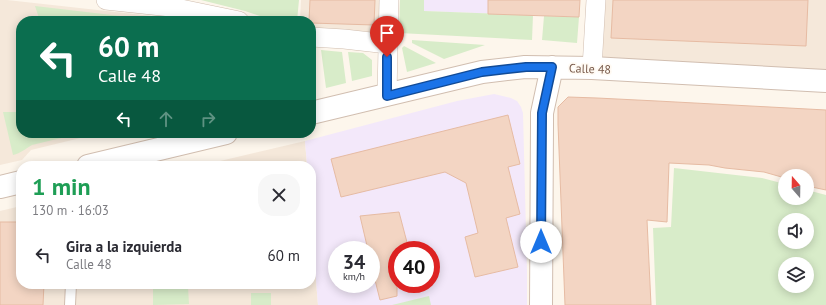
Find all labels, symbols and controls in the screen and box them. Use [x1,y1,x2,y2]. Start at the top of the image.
pin [370,16,404,57]
icon: arrive [376,22,398,44]
text: 60 m [98,28,159,65]
icon: left [32,32,84,84]
street label: Calle 48 [569,60,611,77]
text: Calle 48 [98,64,161,87]
icon: left [113,108,135,130]
icon: ahead [155,108,177,130]
icon: right [197,108,219,130]
north arrow [778,169,814,205]
map controls [778,169,814,293]
text: 1 min [32,171,91,202]
button: close [258,174,300,216]
text: 130 m · 16:03 [32,202,109,219]
button: sound [778,213,814,249]
position arrow [520,221,562,263]
text: Gira a la izquierda [66,237,182,256]
speed limit sign: 40 [388,241,440,293]
icon: left [32,244,54,266]
text: 60 m [267,246,300,265]
text: 34 [343,249,365,275]
text: Calle 48 [66,256,112,273]
button: layers [778,257,814,293]
text: km/h [343,270,365,283]

